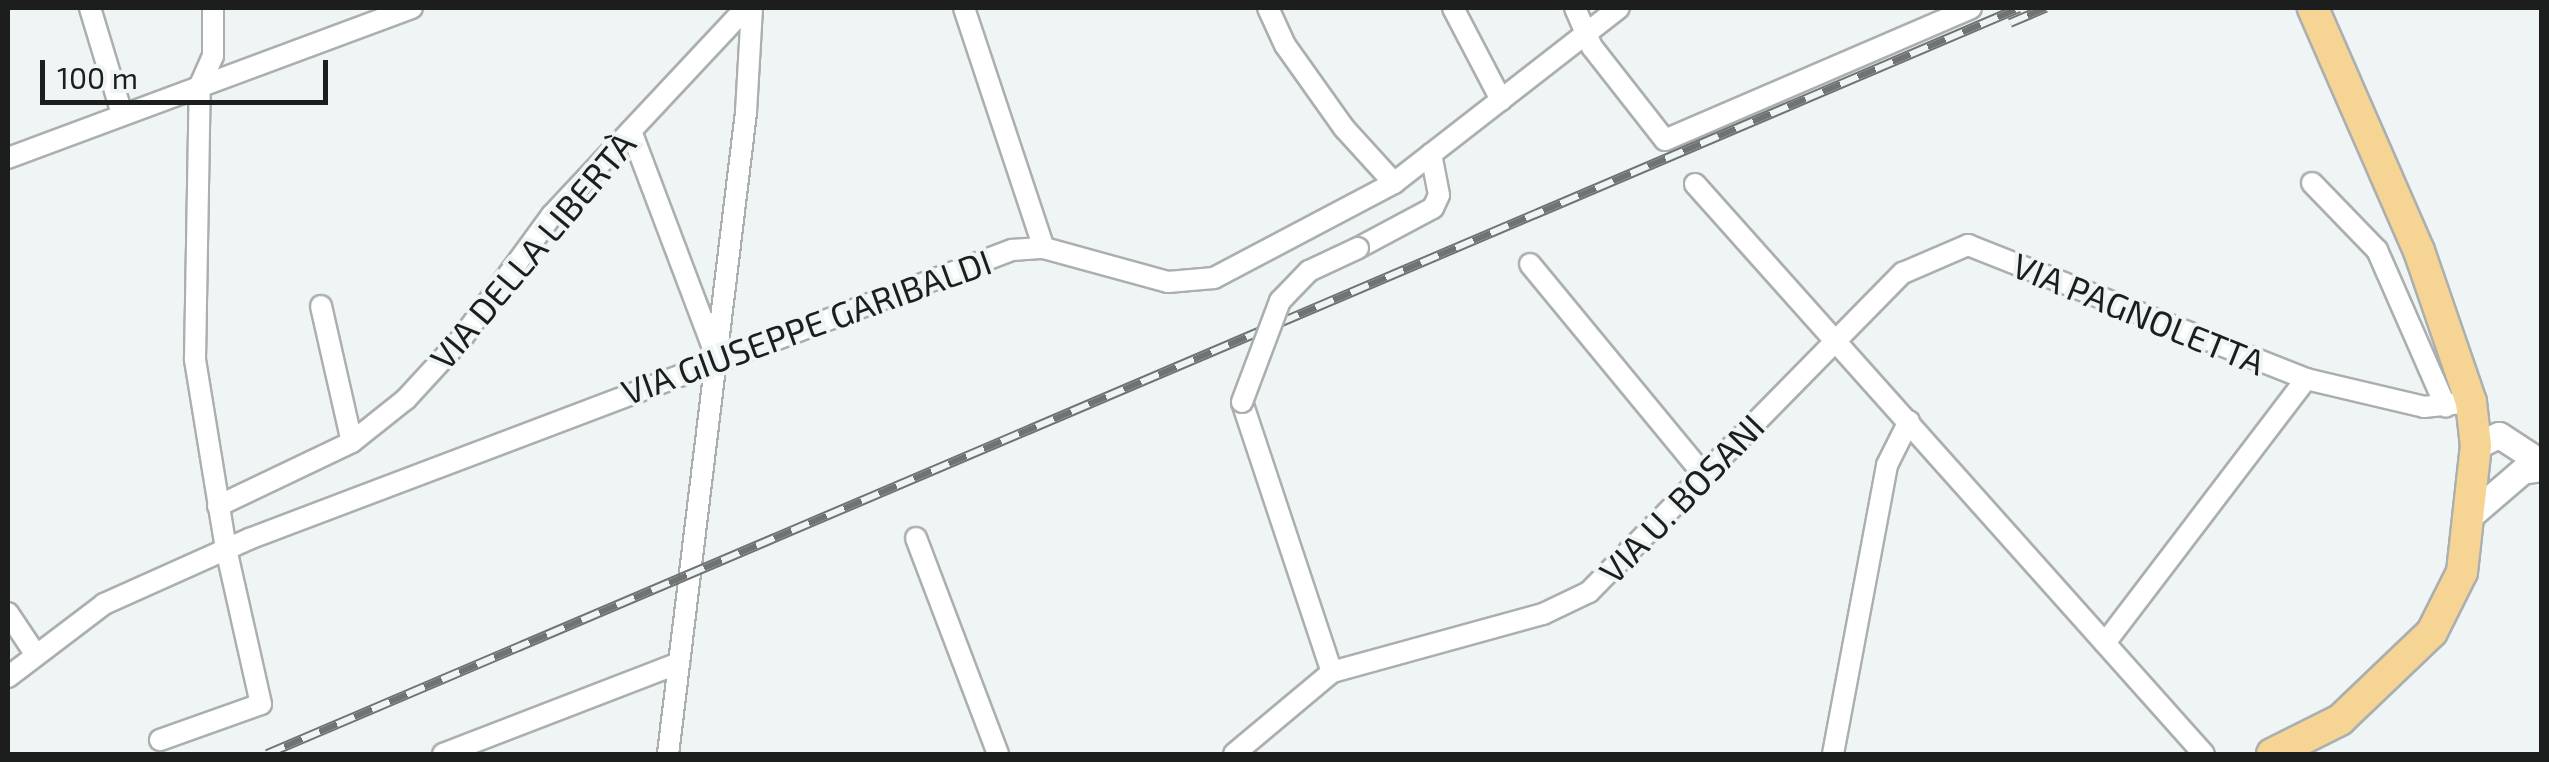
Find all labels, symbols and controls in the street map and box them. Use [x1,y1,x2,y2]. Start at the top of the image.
scale bar [45,40,332,102]
text: 100 m [57,59,138,95]
street label: VIA DELLA LIBERTÀ [420,122,644,378]
street label: VIA GIUSEPPE GARIBALDI [615,239,997,413]
street label: VIA PAGNOLETTA [2006,243,2272,383]
street label: VIA U. BOSANI [1590,405,1772,591]

